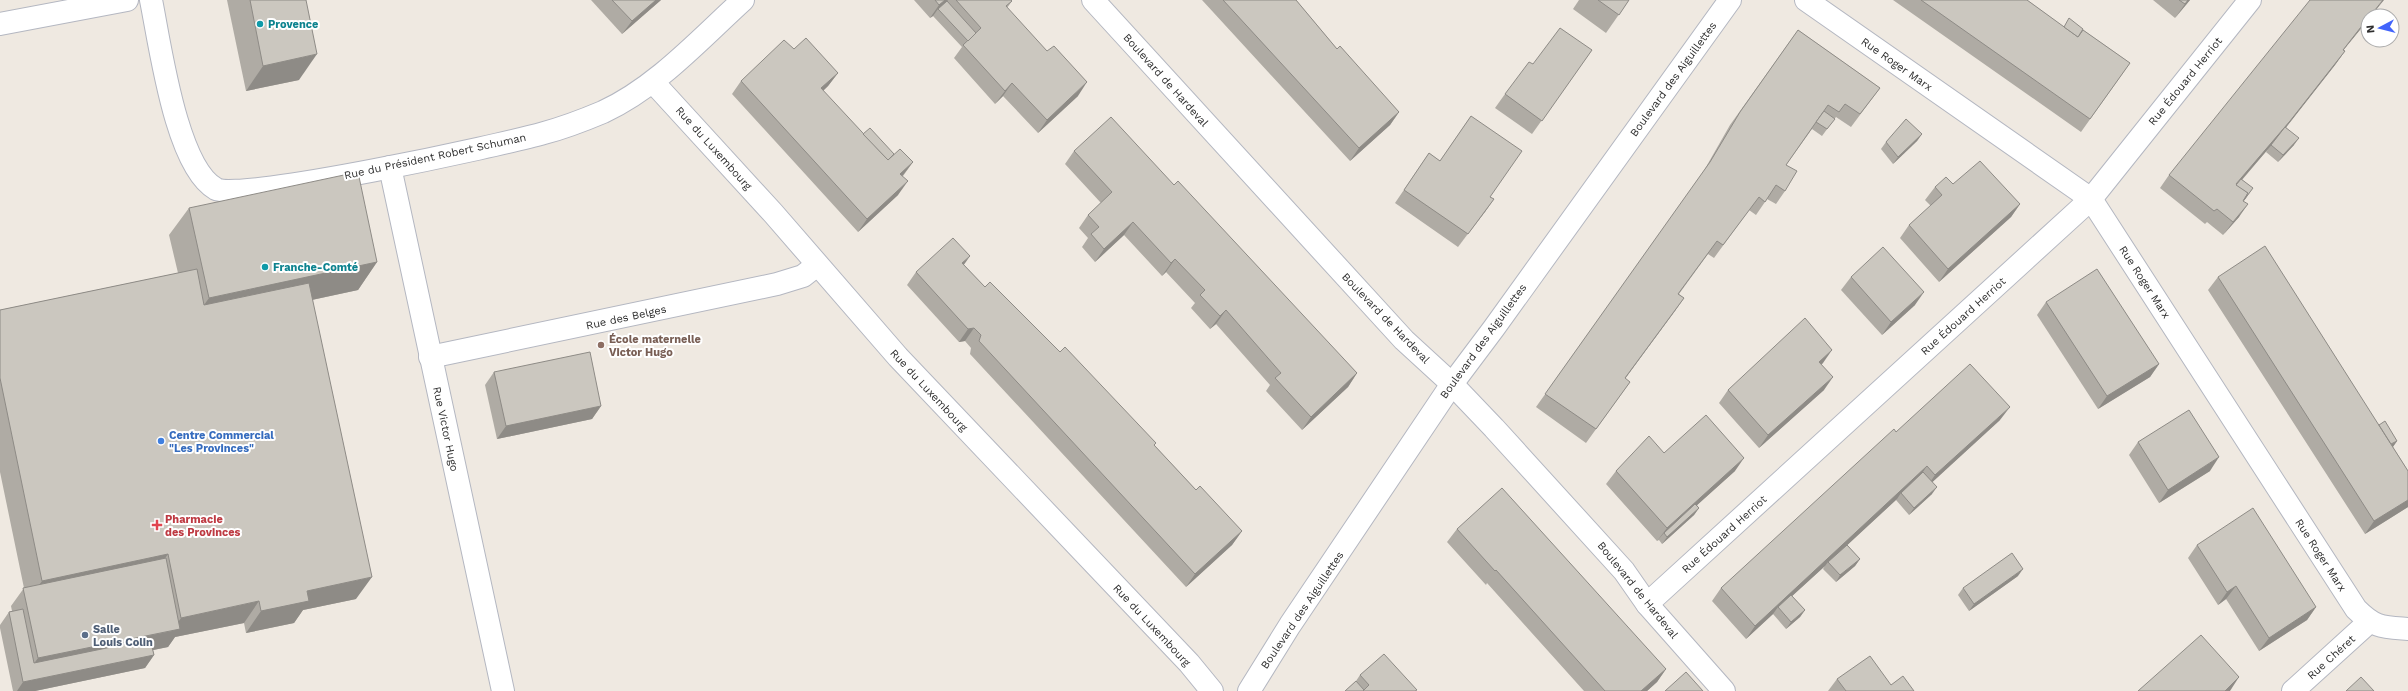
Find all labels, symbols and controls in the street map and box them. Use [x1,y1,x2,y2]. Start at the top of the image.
north arrow [2360,8,2400,48]
place label: Provence [268,18,318,31]
marker: Provence [255,19,265,29]
street label: Boulevard des Aiguillettes [1627,19,1720,139]
text: N [2364,24,2378,34]
street label: Boulevard de Hardeval [1120,31,1211,130]
street label: Rue Édouard Herriot [2145,34,2225,128]
street label: Rue Roger Marx [1859,35,1935,94]
street label: Rue du Luxembourg [673,104,755,193]
street label: Rue du Président Robert Schuman [343,131,527,182]
street label: Rue Roger Marx [2116,244,2173,321]
place label: Franche-Comté [273,261,358,274]
marker: Franche-Comté [260,262,270,272]
street label: Boulevard de Hardeval [1339,270,1433,367]
street label: Rue Édouard Herriot [1918,274,2009,358]
street label: Boulevard des Aiguillettes [1437,281,1530,401]
street label: Rue des Belges [585,303,668,332]
place label: École maternelle Victor Hugo [609,333,701,359]
marker: École maternelle Victor Hugo [596,340,606,350]
street label: Rue du Luxembourg [887,347,970,434]
street label: Rue Victor Hugo [430,386,461,473]
place label: Centre Commercial "Les Provinces" [169,429,274,455]
marker: Centre Commercial "Les Provinces" [156,436,166,446]
street label: Rue Édouard Herriot [1679,492,1770,576]
place label: Pharmacie des Provinces [165,513,241,539]
street label: Rue Roger Marx [2292,517,2349,594]
marker: Pharmacie des Provinces [152,520,162,530]
street label: Boulevard de Hardeval [1595,539,1681,642]
street label: Boulevard des Aiguillettes [1258,549,1347,671]
street label: Rue du Luxembourg [1110,582,1193,669]
place label: Salle Louis Colin [93,623,153,649]
marker: Salle Louis Colin [80,630,90,640]
street label: Rue Chéret [2305,632,2358,682]

